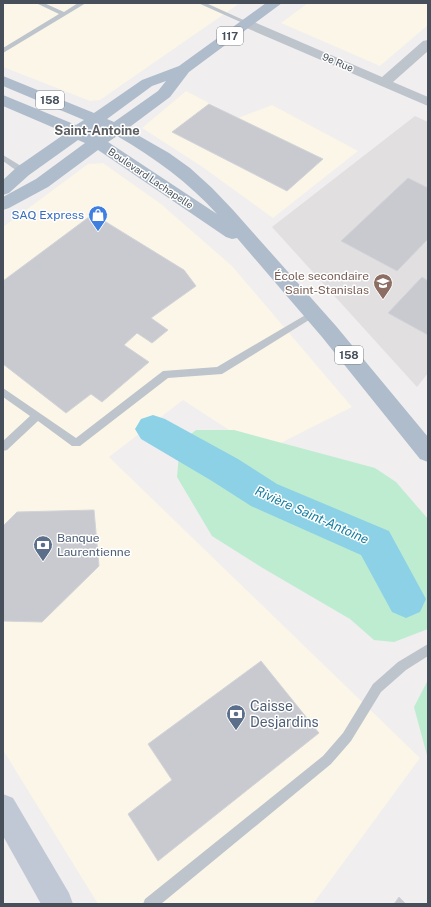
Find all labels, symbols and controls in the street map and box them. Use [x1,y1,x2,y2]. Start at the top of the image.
road number: 117 [217,27,243,45]
street label: 9e Rue [321,50,356,74]
road number: 158 [36,91,64,109]
district label: Saint-Antoine [54,123,140,138]
street label: Boulevard Lachapelle [106,145,196,211]
shop icon: SAQ Express [87,204,109,232]
place label: SAQ Express [11,208,84,222]
place label: École secondaire Saint-Stanislas [274,269,369,297]
school or university icon: École secondaire Saint-Stanislas [372,272,394,300]
road number: 158 [335,346,363,364]
water label: Rivière Saint-Antoine [253,483,371,547]
place label: Banque Laurentienne [57,531,131,559]
bank icon: Banque Laurentienne [32,534,54,562]
place label: Caisse Desjardins [250,698,319,730]
bank icon: Caisse Desjardins [225,703,247,731]

